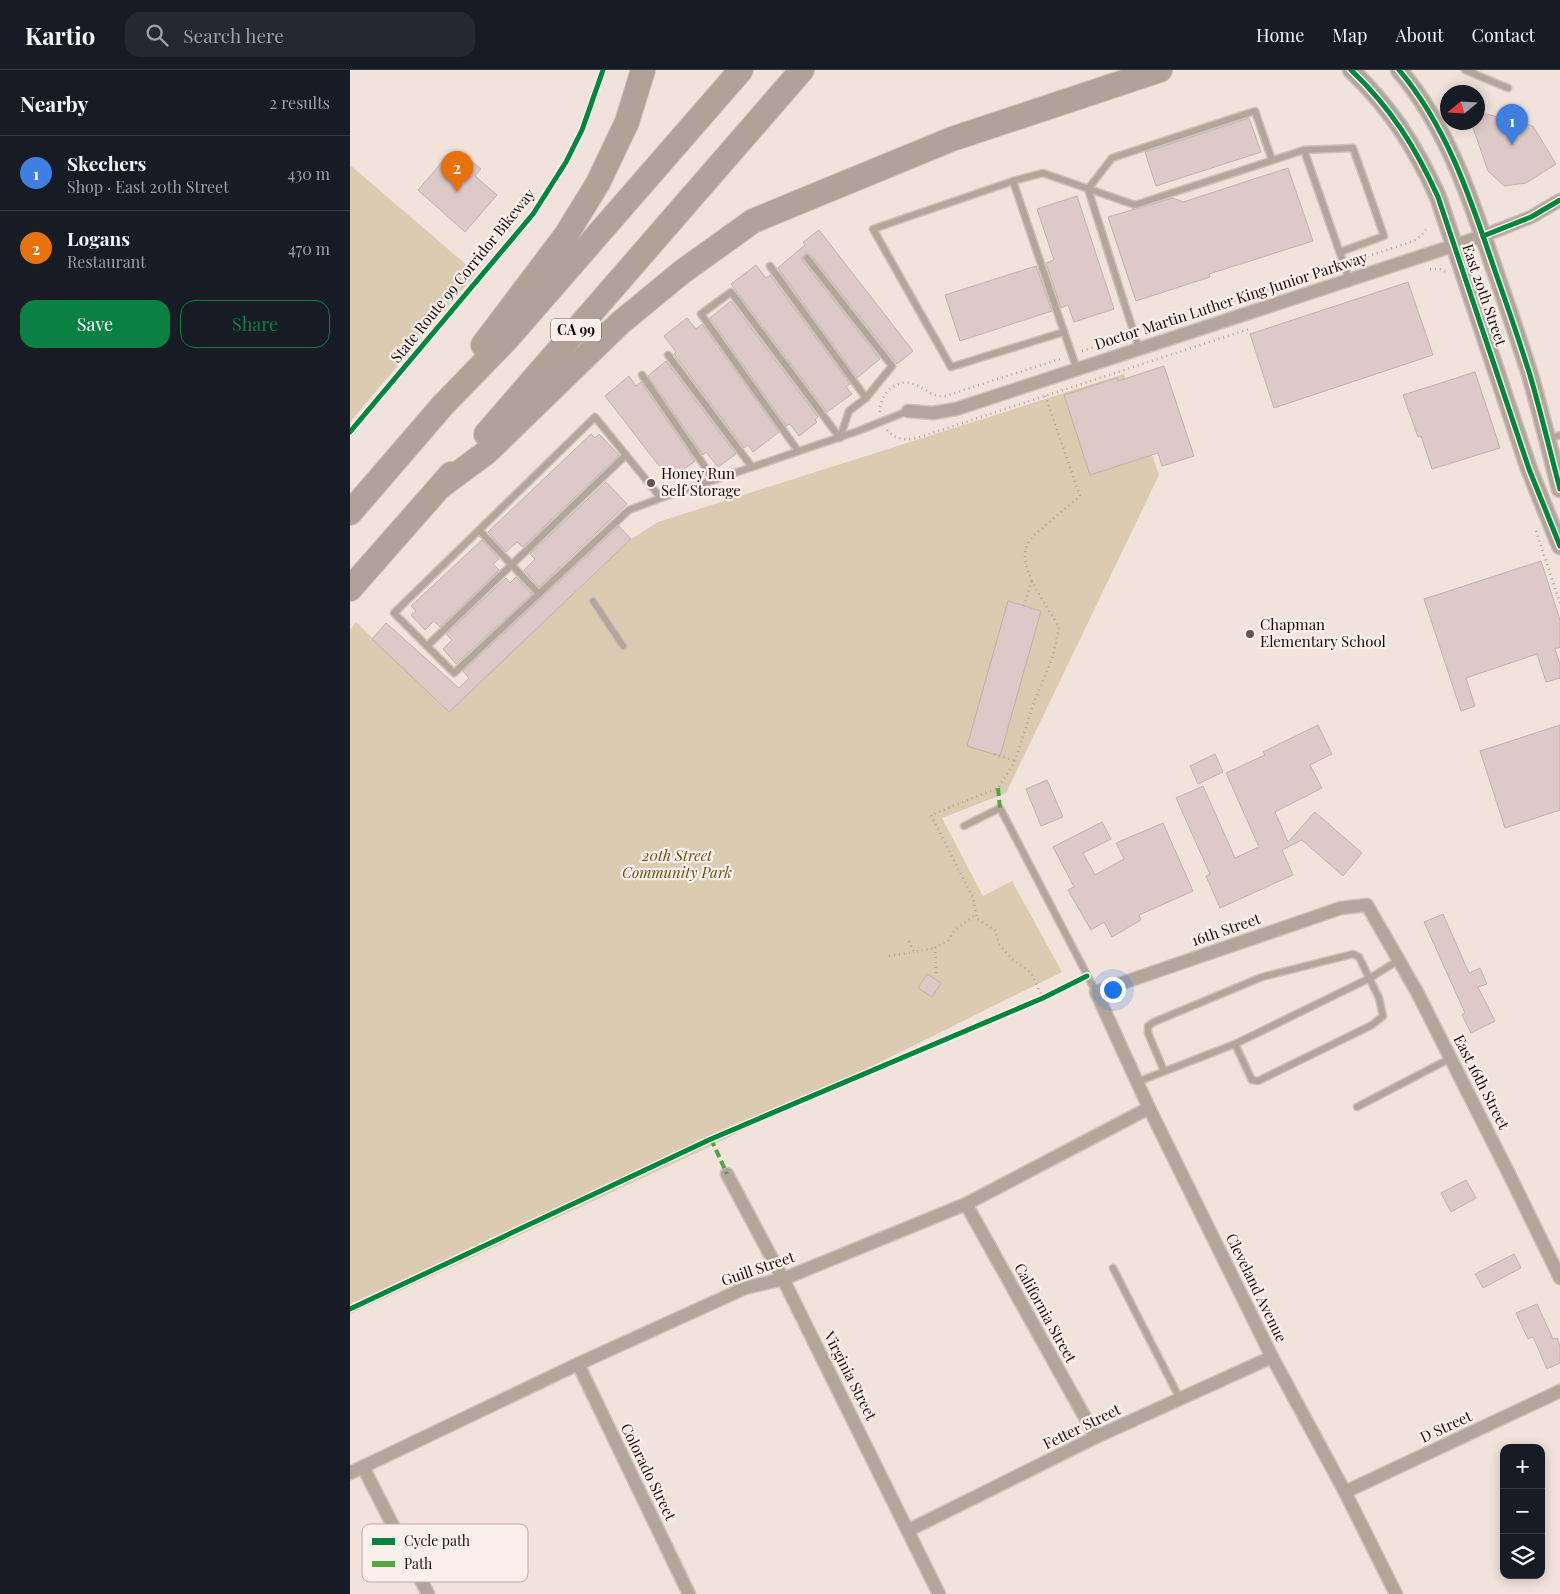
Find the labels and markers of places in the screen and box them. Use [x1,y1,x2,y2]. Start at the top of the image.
pin: 1 [1496,104,1528,145]
pin: 2 [441,151,473,192]
place label: Honey Run Self Storage [661,463,741,500]
marker: Honey Run Self Storage [645,477,657,489]
place label: Chapman Elementary School [1260,614,1386,651]
marker: Chapman Elementary School [1244,628,1256,640]

